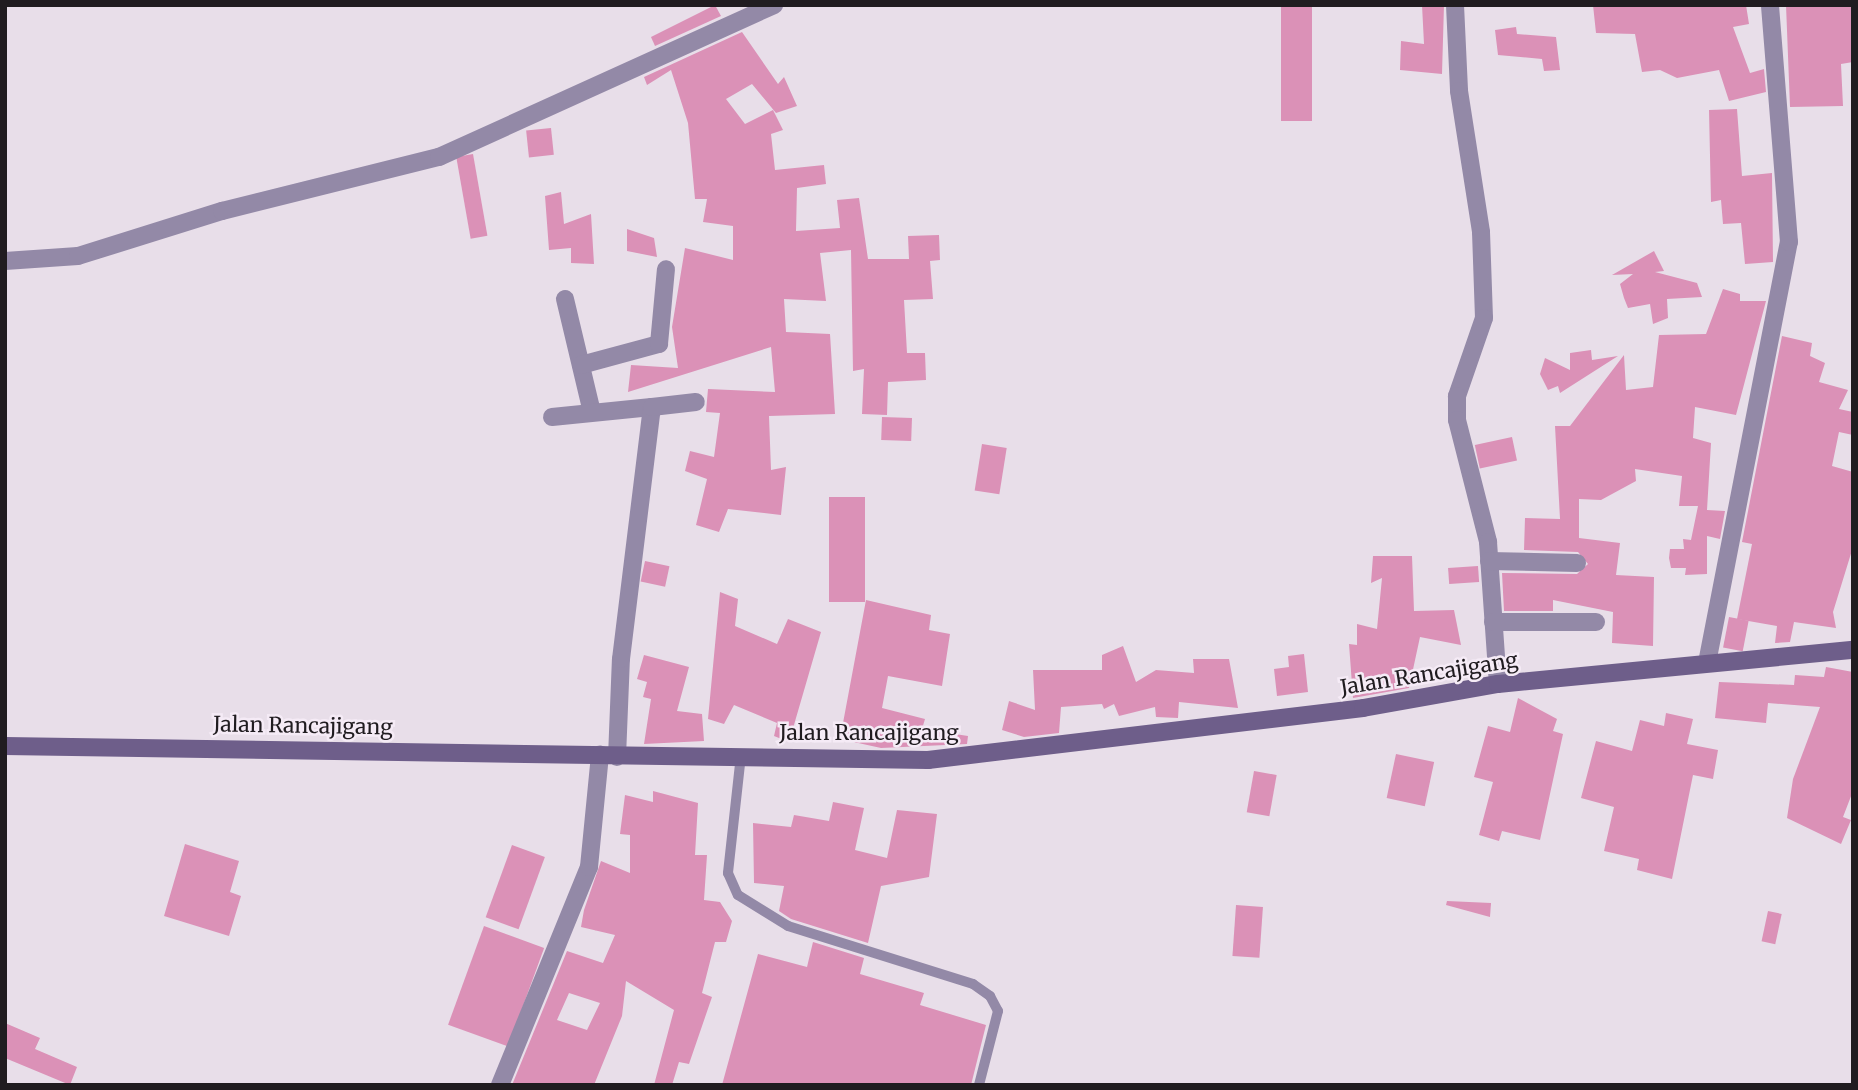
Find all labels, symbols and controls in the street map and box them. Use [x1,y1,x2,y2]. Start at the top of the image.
street label: Jalan Rancajigang [1338,648,1520,700]
street label: Jalan Rancajigang [213,712,393,740]
street label: Jalan Rancajigang [779,720,959,746]

